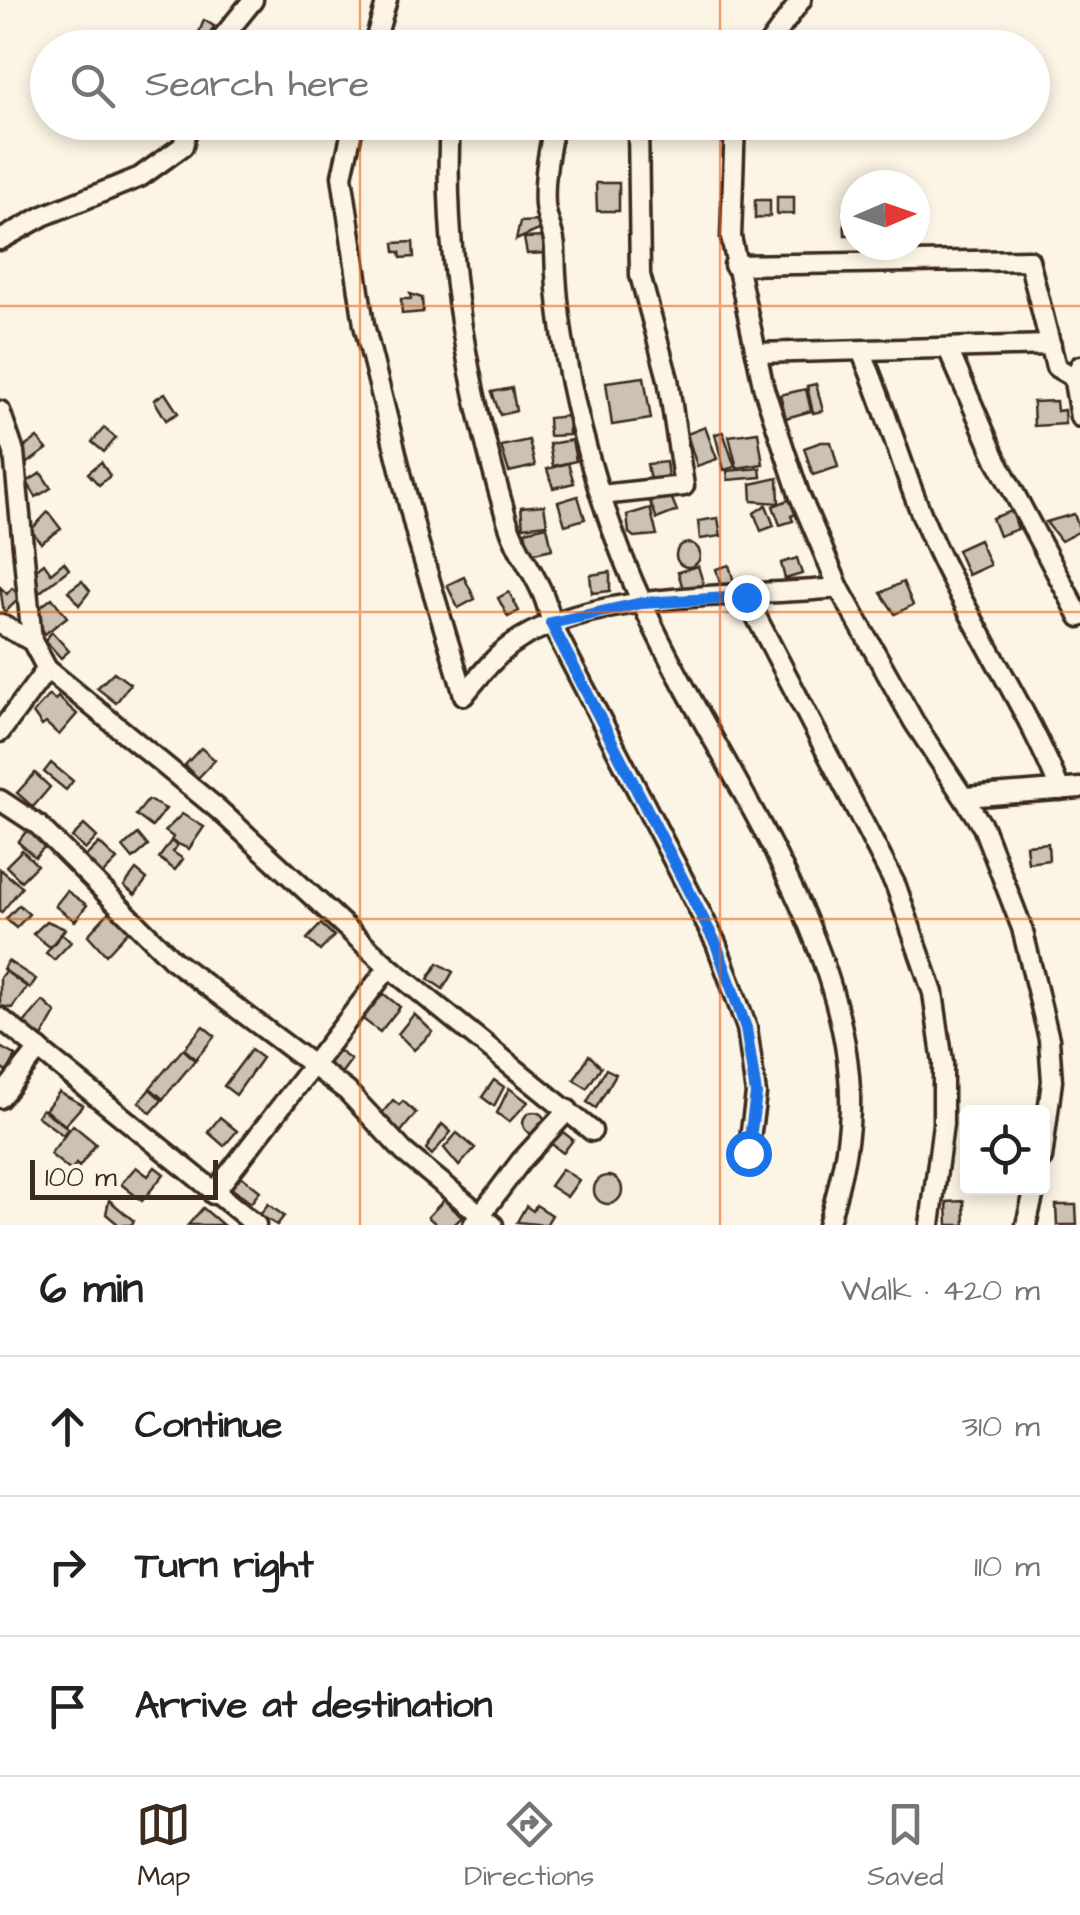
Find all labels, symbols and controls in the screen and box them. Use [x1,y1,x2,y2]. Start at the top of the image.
search box [30,30,1050,140]
icon: search [65,58,120,113]
text: Search here [145,59,369,111]
north arrow [840,170,930,260]
route end [724,575,770,621]
map controls [960,1105,1050,1195]
button: locate [960,1105,1050,1195]
route start [726,1131,772,1177]
scale bar [30,1155,218,1200]
text: 100 m [45,1158,117,1197]
text: 6 min [40,1261,143,1319]
text: Walk · 420 m [841,1268,1040,1313]
icon: ahead [40,1399,95,1454]
text: Continue [135,1400,282,1452]
text: 310 m [962,1404,1040,1449]
icon: right [40,1539,95,1594]
text: Turn right [135,1540,314,1592]
text: 110 m [974,1544,1040,1589]
icon: arrive [40,1679,95,1734]
text: Arrive at destination [135,1680,492,1732]
tab: Map [136,1797,191,1896]
tab: Directions [464,1797,594,1896]
tab: Saved [867,1797,944,1896]

